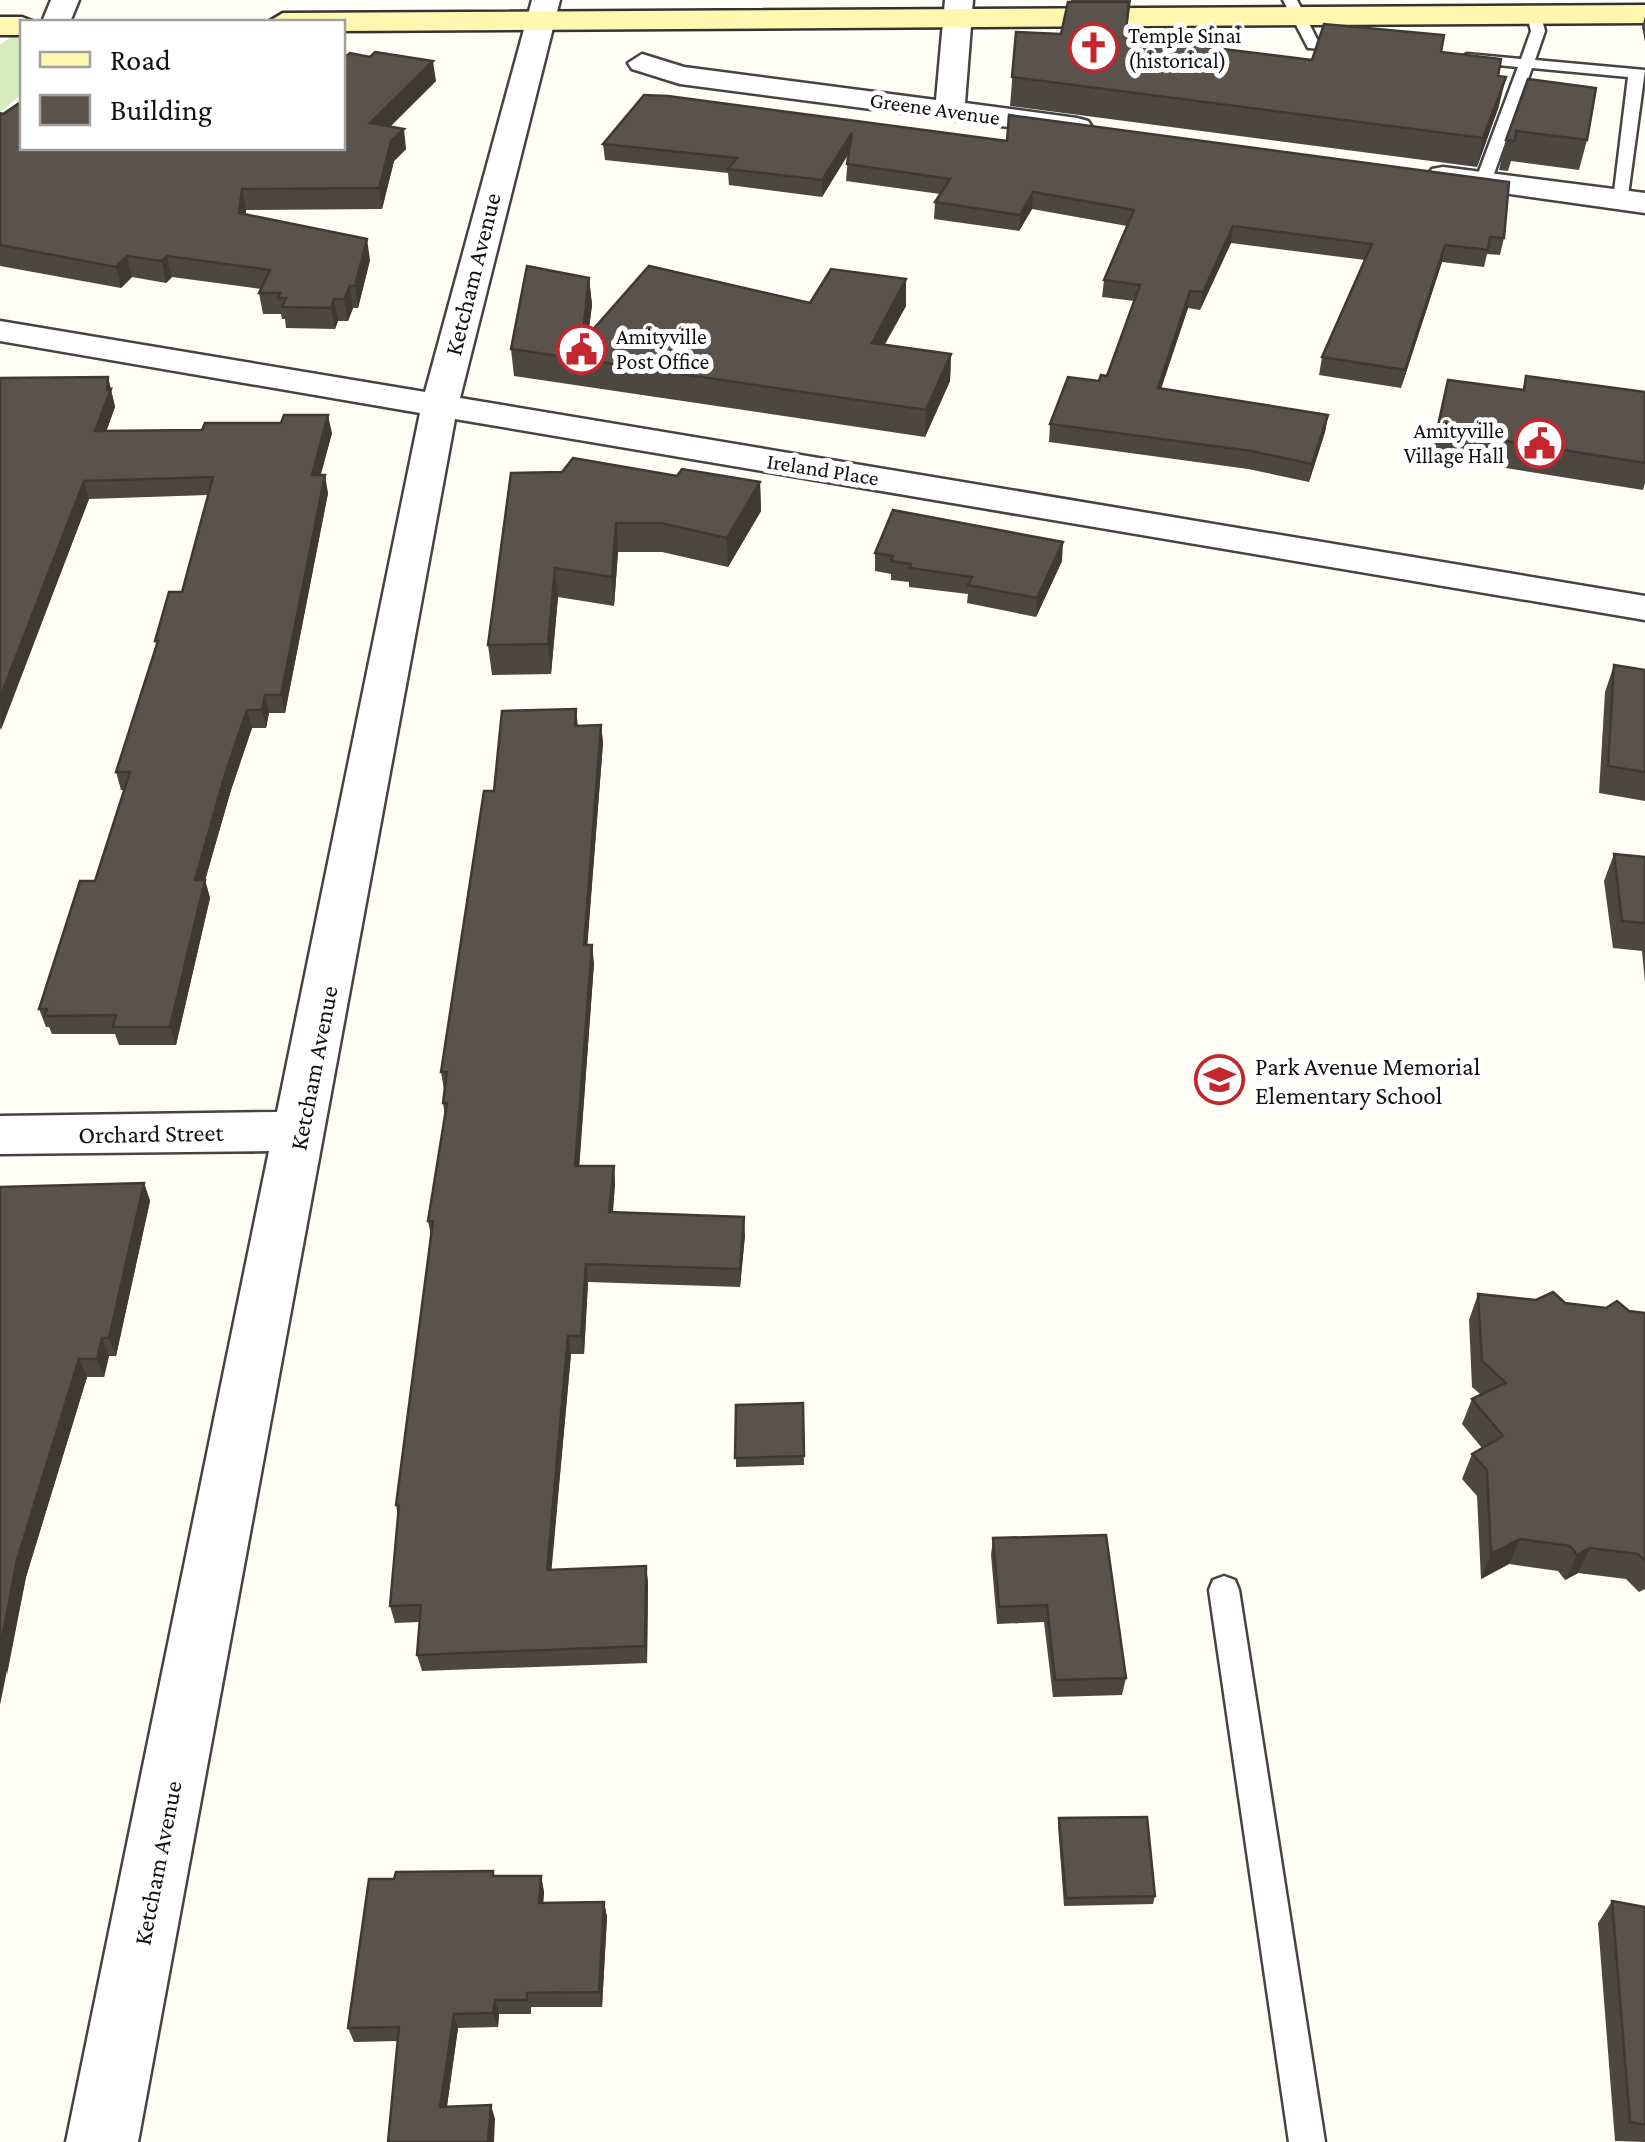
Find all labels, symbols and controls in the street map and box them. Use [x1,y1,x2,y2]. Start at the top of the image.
legend [20,20,345,150]
church icon: Temple Sinai (historical) [1067,22,1119,74]
place label: Temple Sinai (historical) [1128,23,1242,74]
text: Road [110,43,171,76]
street label: Greene Avenue [868,87,1002,130]
text: Building [110,93,212,127]
street label: Ketcham Avenue [439,190,506,358]
public building icon: Amityville Post Office [555,323,607,375]
place label: Amityville Post Office [616,324,709,374]
public building icon: Amityville Village Hall [1513,417,1565,469]
place label: Amityville Village Hall [1404,418,1504,468]
street label: Ireland Place [765,448,881,491]
street label: Ketcham Avenue [284,984,343,1153]
place label: Park Avenue Memorial Elementary School [1255,1053,1480,1110]
school or university icon: Park Avenue Memorial Elementary School [1194,1054,1246,1106]
street label: Orchard Street [78,1119,225,1148]
street label: Ketcham Avenue [128,1779,187,1948]

